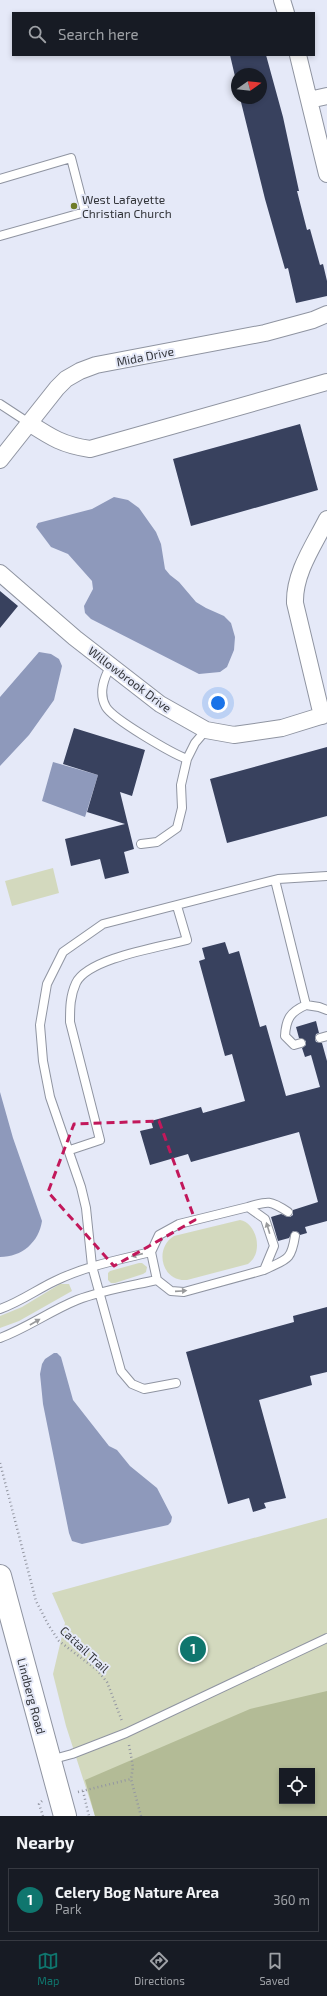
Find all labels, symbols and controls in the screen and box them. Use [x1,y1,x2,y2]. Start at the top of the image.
search box [12,12,315,56]
icon: search [26,23,48,45]
text: Search here [58,25,139,43]
north arrow [231,68,267,104]
place label: West Lafayette Christian Church [82,192,172,220]
marker: West Lafayette Christian Church [69,201,79,211]
street label: Mida Drive [115,344,175,368]
street label: Willowbrook Drive [86,643,174,715]
your location [208,693,228,713]
one-way arrow [265,1222,271,1234]
one-way arrow [131,1253,143,1259]
one-way arrow [175,1288,188,1295]
one-way arrow [29,1318,41,1325]
street label: Cattail Trail [58,1623,113,1675]
pin: 1 [180,1634,206,1664]
street label: Lindberg Road [15,1656,49,1736]
map controls [279,1768,315,1804]
button: locate [279,1768,315,1804]
text: Nearby [16,1832,74,1852]
text: Celery Bog Nature Area [55,1883,219,1901]
text: 1 [27,1892,33,1908]
text: 360 m [273,1892,310,1908]
text: Park [55,1901,82,1917]
tab: Map [37,1950,59,1987]
tab: Directions [134,1950,185,1987]
tab: Saved [259,1950,290,1987]

